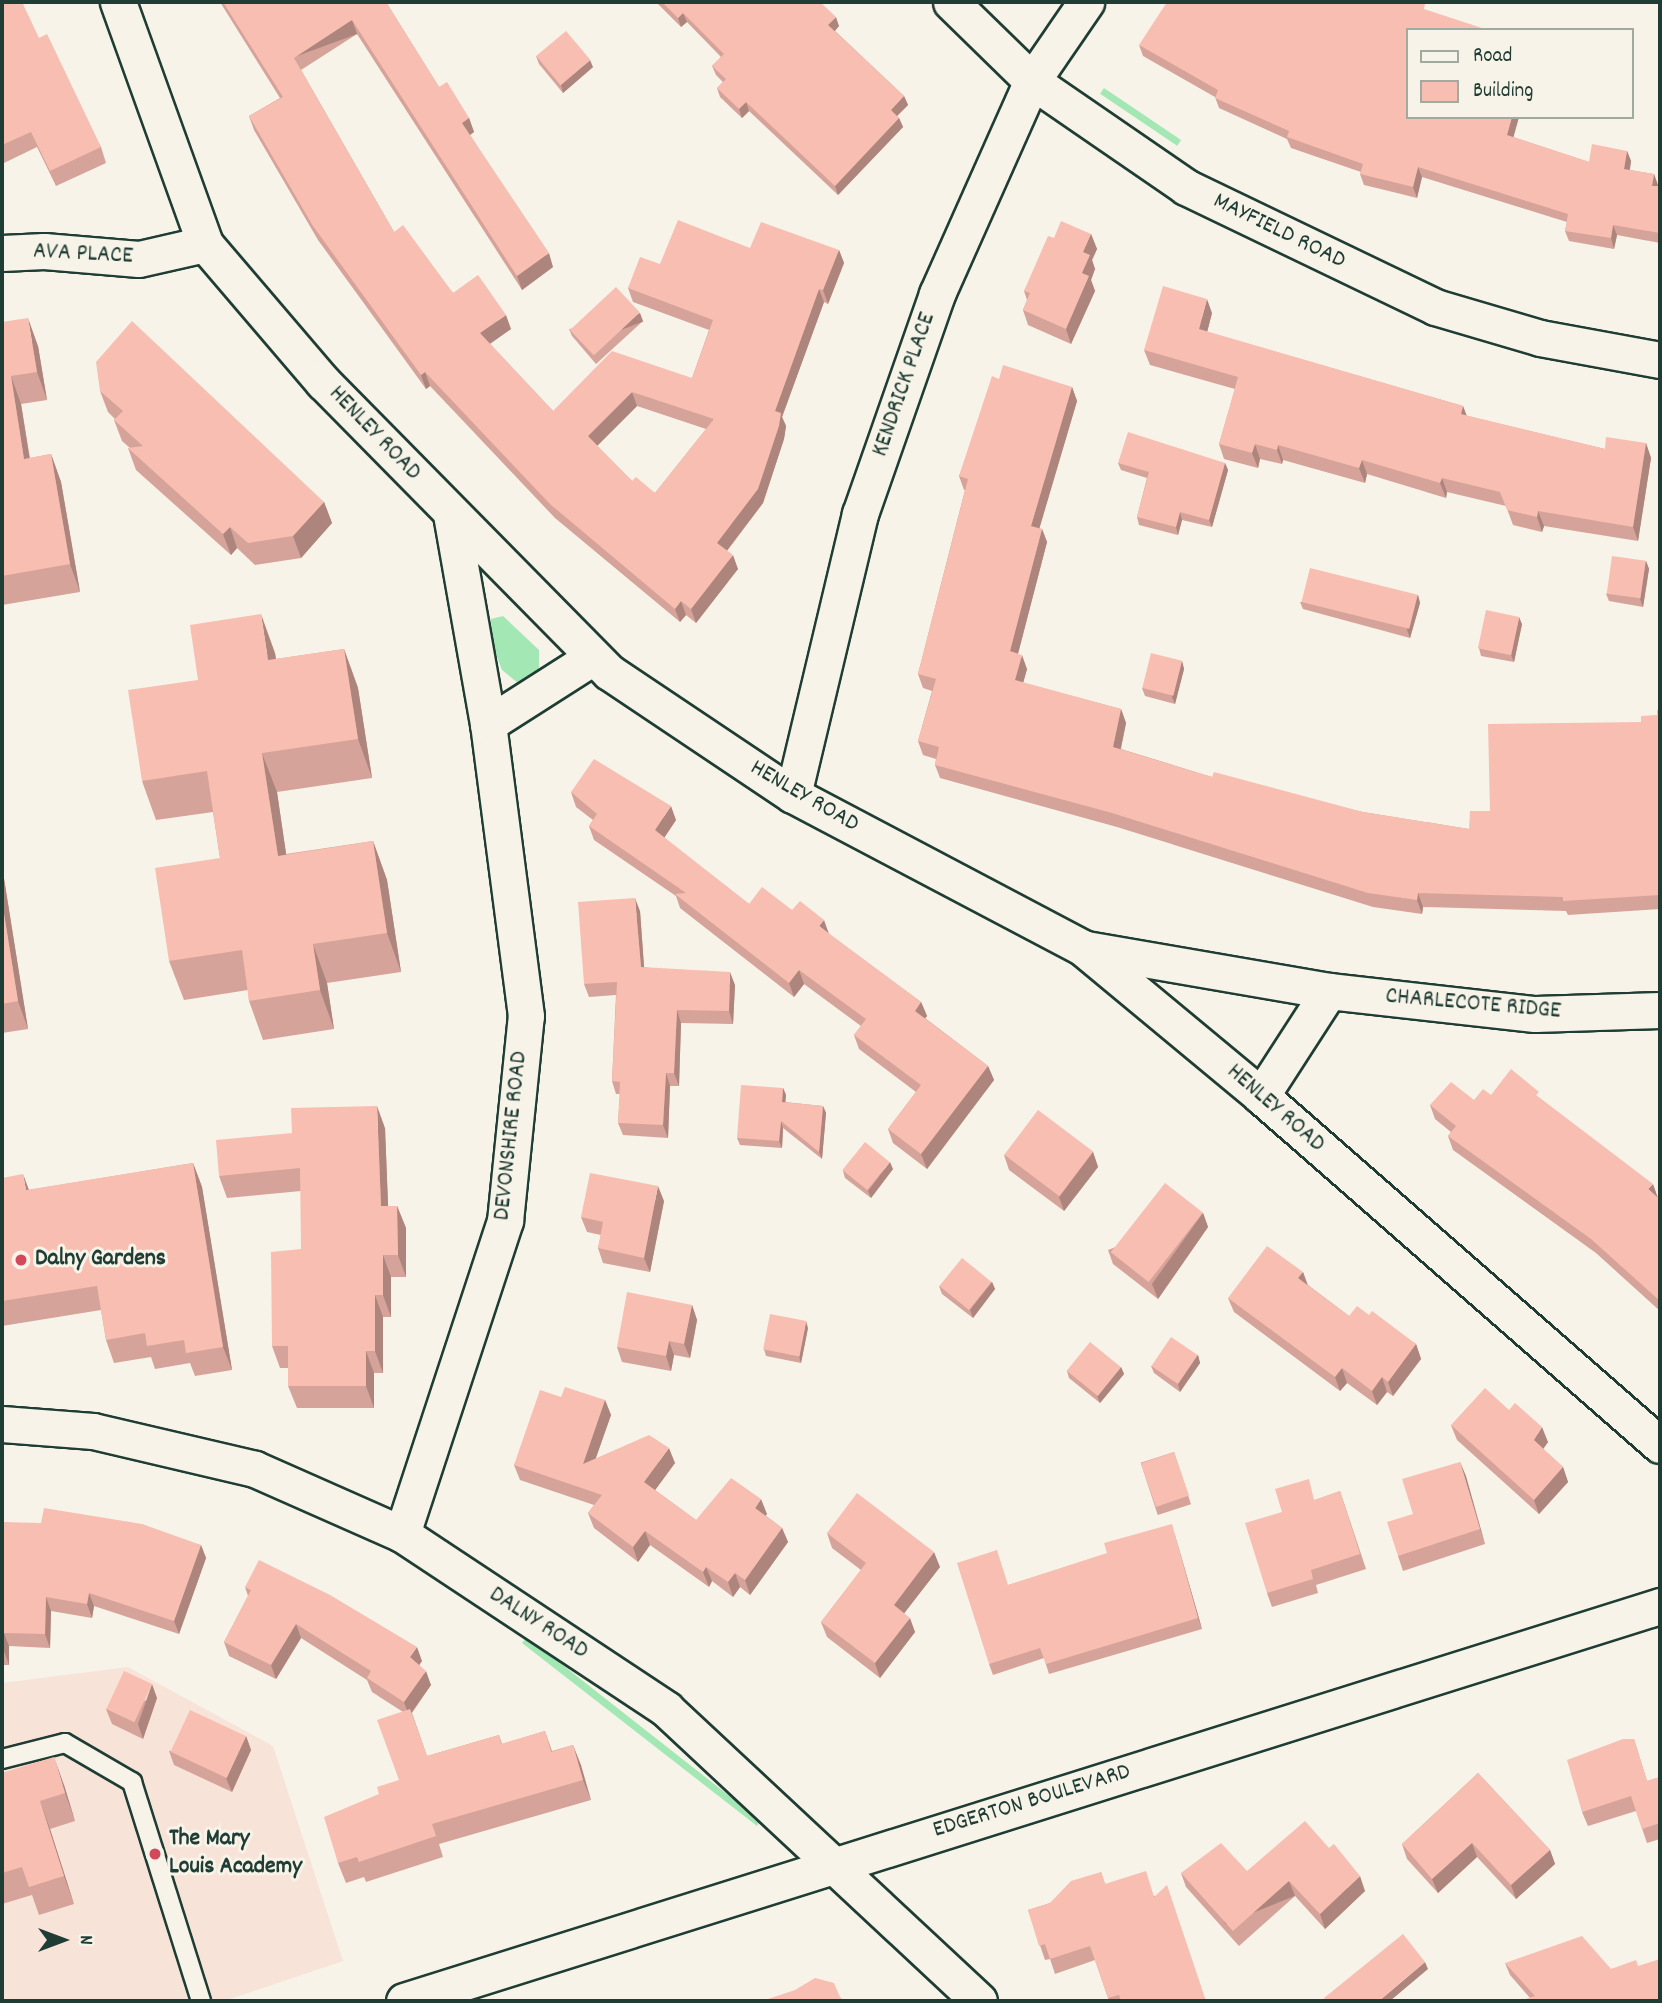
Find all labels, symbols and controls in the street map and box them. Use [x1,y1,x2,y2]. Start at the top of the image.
legend [1406,28,1634,119]
text: Road [1473,42,1512,72]
text: Building [1473,77,1533,107]
street label: MAYFIELD ROAD [1208,188,1350,276]
street label: AVA PLACE [32,238,134,272]
street label: KENDRICK PLACE [867,309,943,461]
street label: HENLEY ROAD [322,380,426,488]
street label: HENLEY ROAD [744,754,864,840]
street label: CHARLECOTE RIDGE [1384,983,1562,1027]
street label: DEVONSHIRE ROAD [489,1050,535,1222]
street label: HENLEY ROAD [1220,1058,1330,1160]
place label: Dalny Gardens [35,1246,166,1274]
marker: Dalny Gardens [13,1252,29,1268]
street label: DALNY ROAD [483,1581,593,1667]
street label: EDGERTON BOULEVARD [930,1758,1134,1846]
place label: The Mary Louis Academy [169,1826,302,1882]
marker: The Mary Louis Academy [147,1846,163,1862]
north arrow [28,1905,98,1975]
text: N [71,1935,98,1945]

